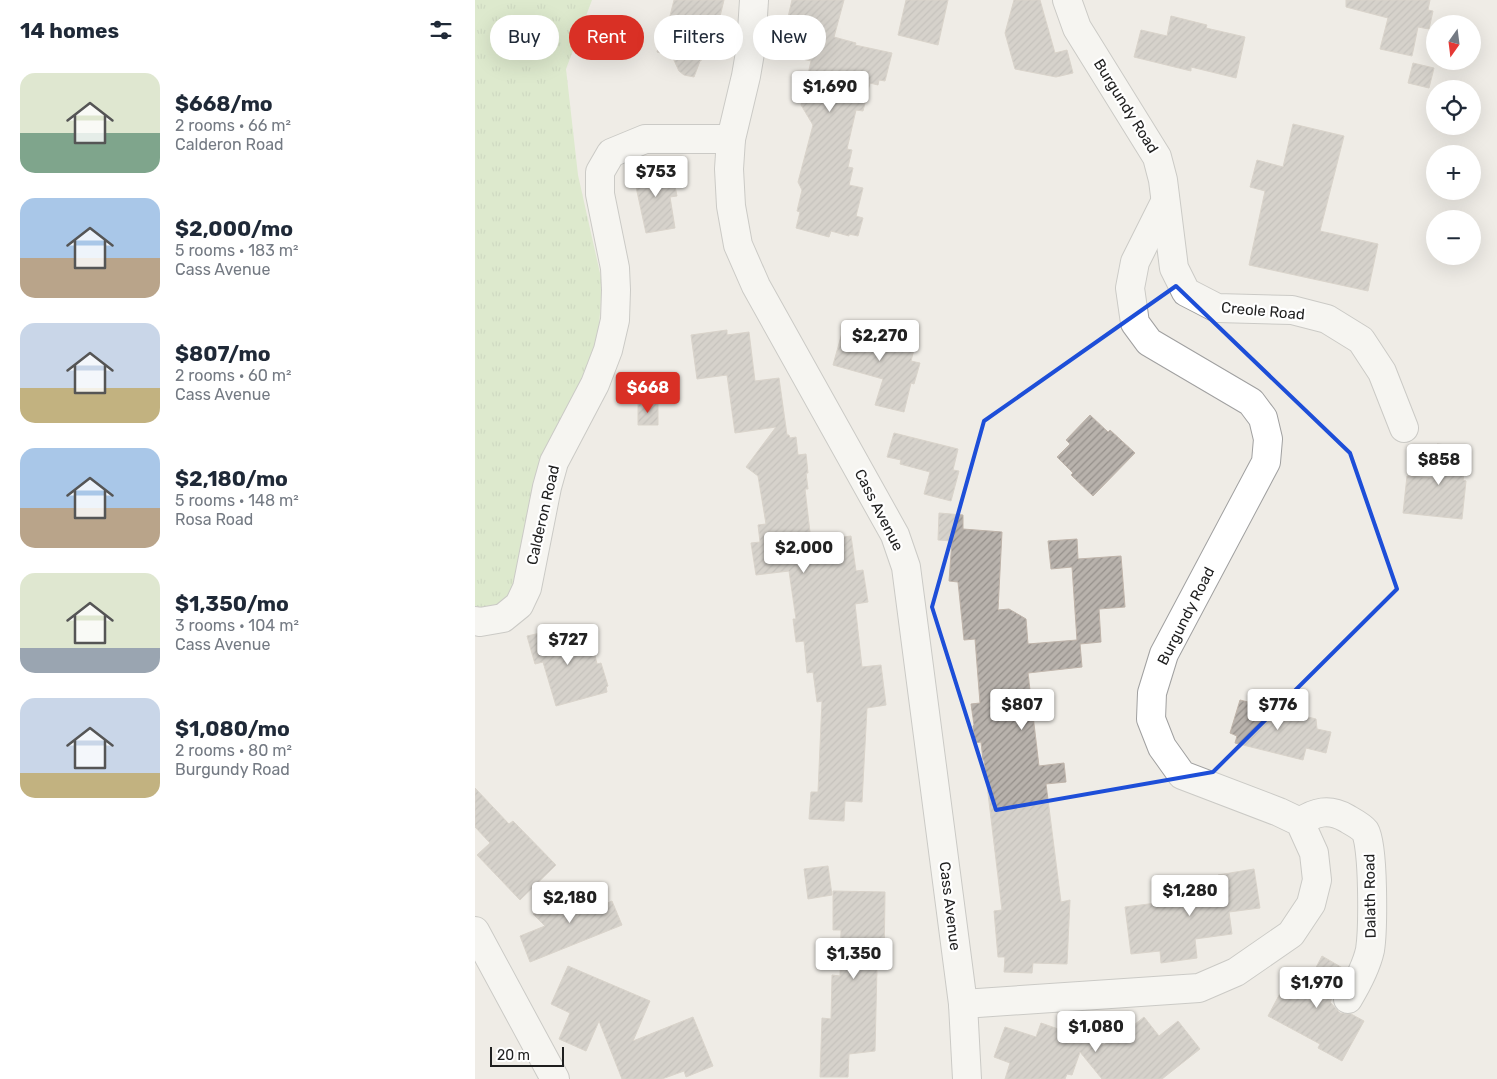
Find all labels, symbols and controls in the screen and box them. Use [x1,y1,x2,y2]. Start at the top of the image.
chip: Buy [490,15,559,60]
chip: Rent [569,15,644,60]
chip: Filters [654,15,743,60]
chip: New [753,15,826,60]
north arrow [1426,15,1481,70]
map controls [1426,15,1481,265]
icon: filters [427,16,455,44]
text: 14 homes [20,18,119,43]
street label: Burgundy Road [1090,56,1162,156]
pin: $1,690 [789,70,871,113]
text: $1,690 [803,77,857,96]
button: locate [1426,80,1481,135]
text: $668/mo [175,91,273,116]
icon: home [60,93,120,153]
text: 2 rooms · 66 m² [175,116,291,135]
text: Calderon Road [175,135,284,154]
button: + [1426,145,1481,200]
pin: $753 [626,156,686,198]
text: $753 [636,162,676,181]
button: − [1426,210,1481,265]
text: $2,000/mo [175,216,293,241]
icon: home [60,218,120,278]
text: 5 rooms · 183 m² [175,241,298,260]
text: Cass Avenue [175,260,270,279]
street label: Creole Road [1220,298,1306,324]
pin: $2,270 [839,320,921,362]
text: $2,270 [852,326,908,345]
text: $807/mo [175,341,271,366]
icon: home [60,343,120,403]
text: 2 rooms · 60 m² [175,366,292,385]
pin: $668 [618,372,678,414]
text: $668 [627,378,669,397]
text: Cass Avenue [175,385,270,404]
pin: $858 [1409,444,1469,486]
text: $858 [1418,450,1460,469]
street label: Calderon Road [523,463,563,567]
text: $2,180/mo [175,466,288,491]
street label: Cass Avenue [851,466,907,554]
icon: home [60,468,120,528]
text: 5 rooms · 148 m² [175,491,299,510]
text: Rosa Road [175,510,253,529]
pin: $2,000 [763,532,845,574]
text: $2,000 [775,538,833,557]
street label: Burgundy Road [1154,564,1218,668]
text: $1,350/mo [175,591,289,616]
icon: home [60,593,120,653]
text: 3 rooms · 104 m² [175,616,299,635]
pin: $727 [538,624,598,666]
text: $727 [548,630,588,649]
text: Cass Avenue [175,635,270,654]
pin: $807 [992,688,1052,731]
pin: $776 [1248,688,1308,731]
text: $807 [1001,695,1043,714]
text: $776 [1258,695,1298,714]
text: $1,080/mo [175,716,290,741]
icon: home [60,718,120,778]
text: 2 rooms · 80 m² [175,741,292,760]
text: Burgundy Road [175,760,290,779]
street label: Dalath Road [1360,853,1380,939]
street label: Cass Avenue [936,861,964,951]
pin: $1,280 [1149,874,1231,917]
text: $1,280 [1162,881,1218,900]
pin: $2,180 [529,882,611,924]
text: $2,180 [543,888,597,907]
pin: $1,350 [813,938,895,980]
text: $1,350 [827,944,881,963]
pin: $1,970 [1276,966,1358,1009]
text: $1,970 [1291,973,1343,992]
pin: $1,080 [1055,1010,1137,1053]
text: $1,080 [1068,1017,1124,1036]
scale bar [490,1044,564,1067]
text: 20 m [497,1047,530,1064]

